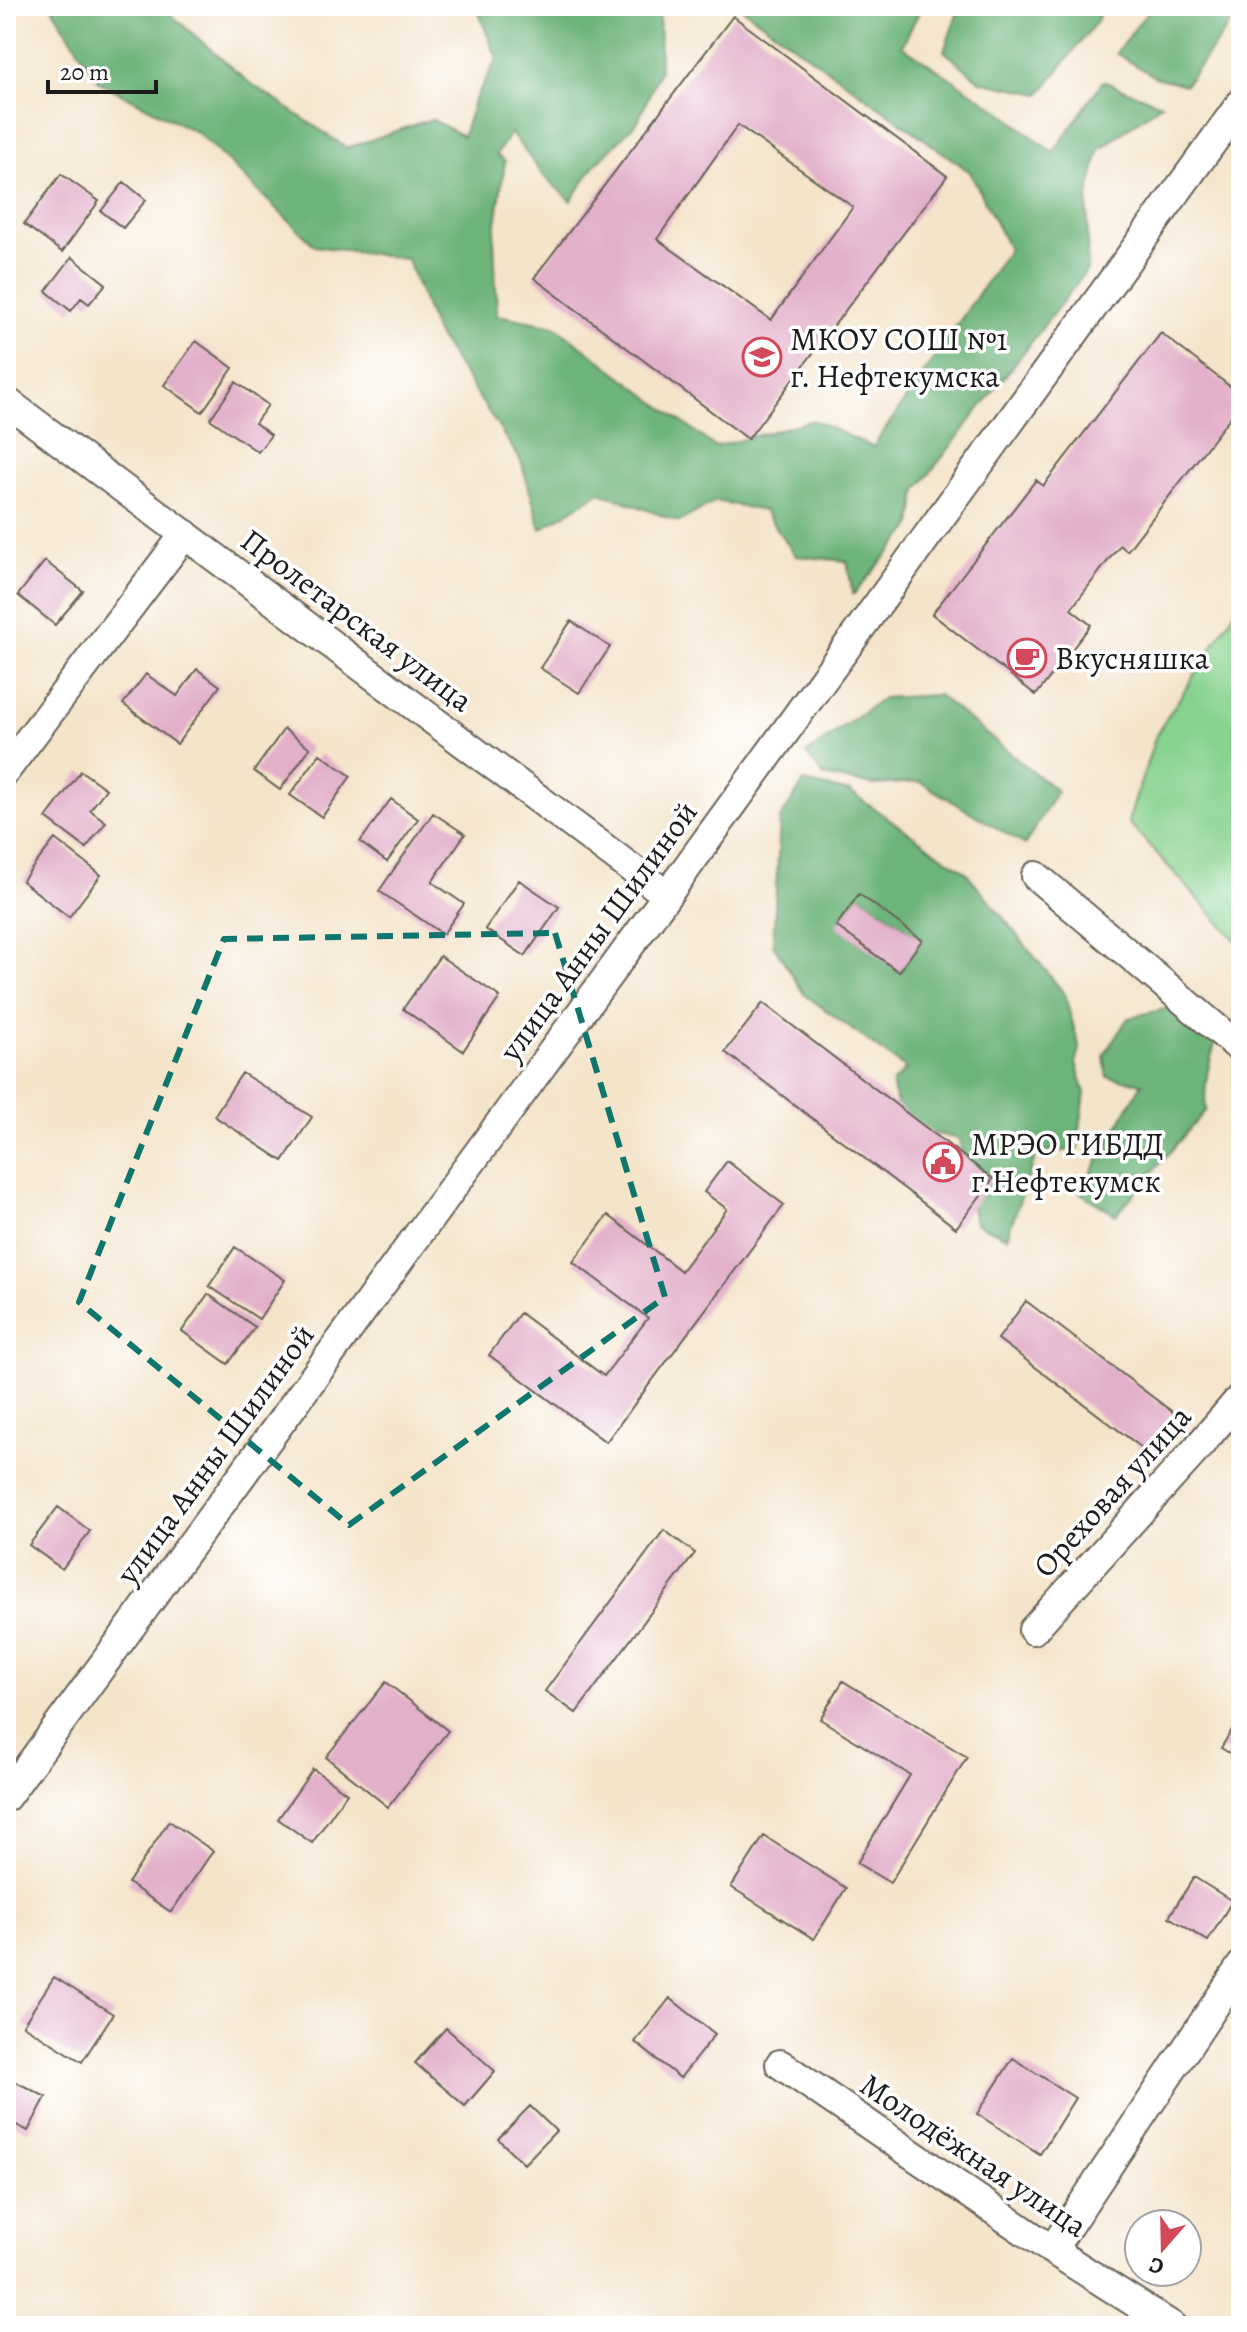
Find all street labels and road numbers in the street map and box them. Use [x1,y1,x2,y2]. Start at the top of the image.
street label: Пролетарская улица [232,518,482,722]
street label: улица Анны Шилиной [488,792,707,1071]
street label: улица Анны Шилиной [105,1315,324,1594]
street label: Ореховая улица [1023,1395,1201,1587]
street label: Молодёжная улица [852,2063,1096,2248]

